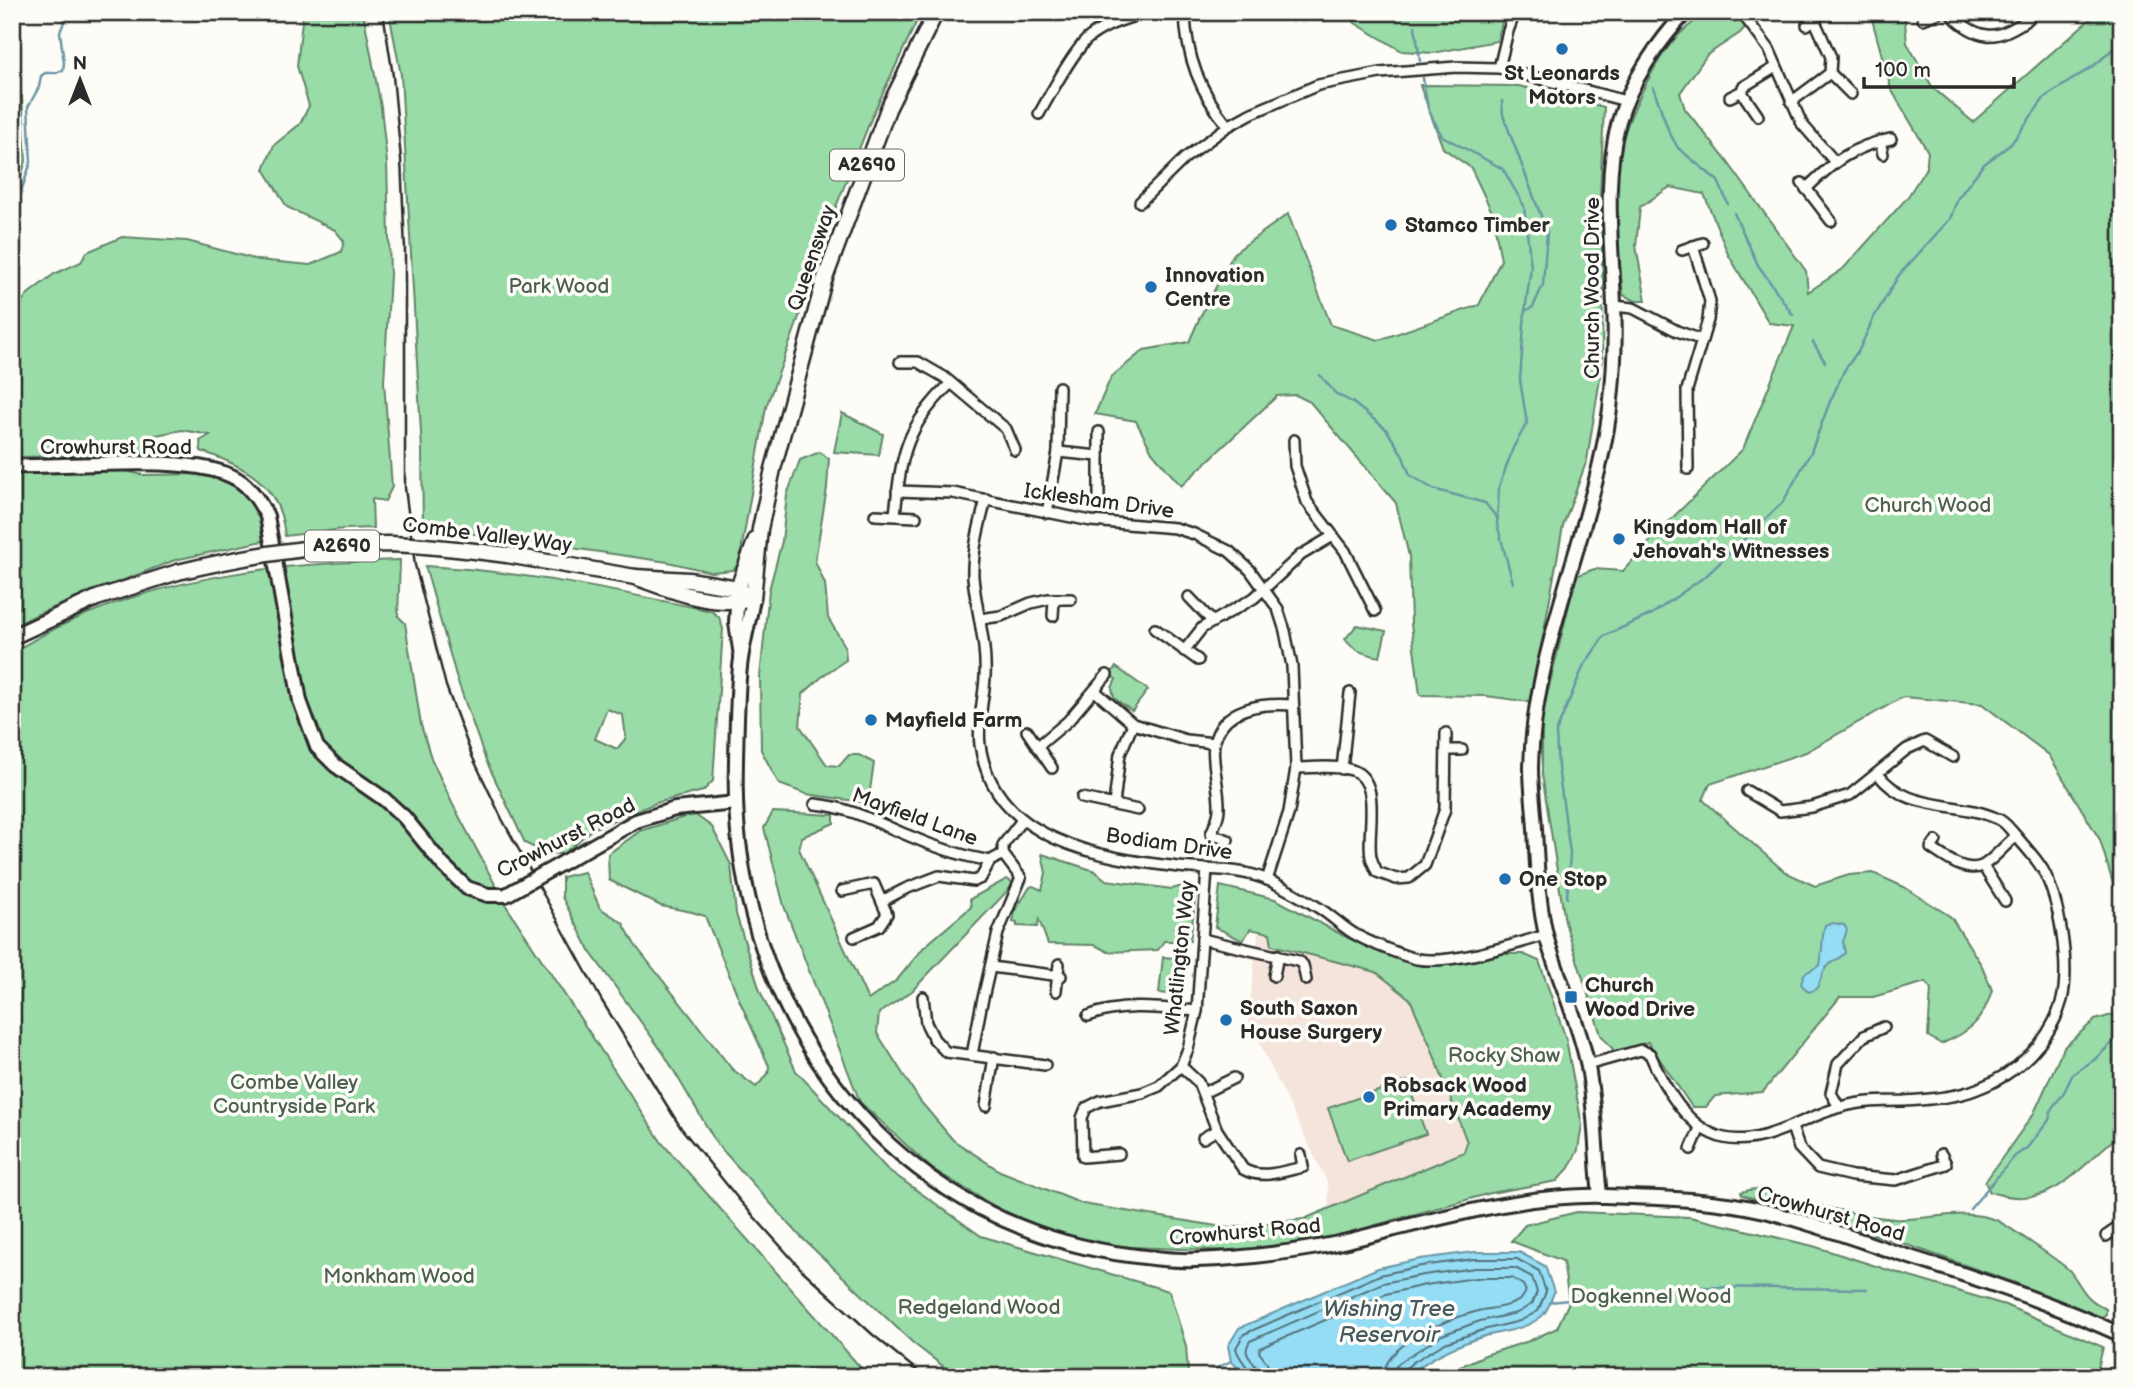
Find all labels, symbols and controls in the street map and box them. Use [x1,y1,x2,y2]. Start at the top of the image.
marker: St Leonards Motors [1554,41,1570,57]
north arrow [46,46,116,116]
scale bar [1864,46,2015,90]
text: N [73,53,87,76]
text: 100 m [1875,58,1931,83]
place label: St Leonards Motors [1504,61,1620,110]
road number: A2690 [830,150,904,181]
street label: Church Wood Drive [1580,197,1605,379]
street label: Queensway [782,201,842,314]
place label: Stamco Timber [1405,213,1551,238]
marker: Stamco Timber [1383,217,1399,233]
place label: Innovation Centre [1165,263,1265,312]
park label: Park Wood [509,274,609,299]
marker: Innovation Centre [1143,279,1159,295]
street label: Crowhurst Road [40,435,192,460]
street label: Icklesham Drive [1022,478,1176,524]
park label: Church Wood [1865,493,1991,518]
street label: Combe Valley Way [401,512,574,558]
place label: Kingdom Hall of Jehovah's Witnesses [1633,515,1829,564]
road number: A2690 [305,530,379,562]
marker: Kingdom Hall of Jehovah's Witnesses [1611,531,1627,547]
place label: Mayfield Farm [885,708,1023,733]
marker: Mayfield Farm [863,712,879,728]
street label: Mayfield Lane [849,783,981,851]
street label: Crowhurst Road [493,792,639,884]
street label: Bodiam Drive [1104,823,1234,865]
place label: One Stop [1519,867,1607,892]
marker: One Stop [1497,871,1513,887]
street label: Whatlington Way [1159,879,1201,1037]
place label: Church Wood Drive [1585,973,1695,1022]
marker: Church Wood Drive [1563,989,1579,1005]
place label: South Saxon House Surgery [1240,996,1383,1045]
marker: South Saxon House Surgery [1218,1012,1234,1028]
park label: Rocky Shaw [1448,1043,1560,1068]
park label: Combe Valley Countryside Park [213,1070,376,1119]
place label: Robsack Wood Primary Academy [1383,1073,1552,1122]
marker: Robsack Wood Primary Academy [1361,1089,1377,1105]
street label: Crowhurst Road [1754,1181,1908,1247]
street label: Crowhurst Road [1168,1213,1322,1251]
park label: Monkham Wood [323,1264,475,1289]
park label: Dogkennel Wood [1571,1284,1731,1309]
park label: Redgeland Wood [897,1295,1061,1320]
water label: Wishing Tree Reservoir [1323,1295,1455,1349]

